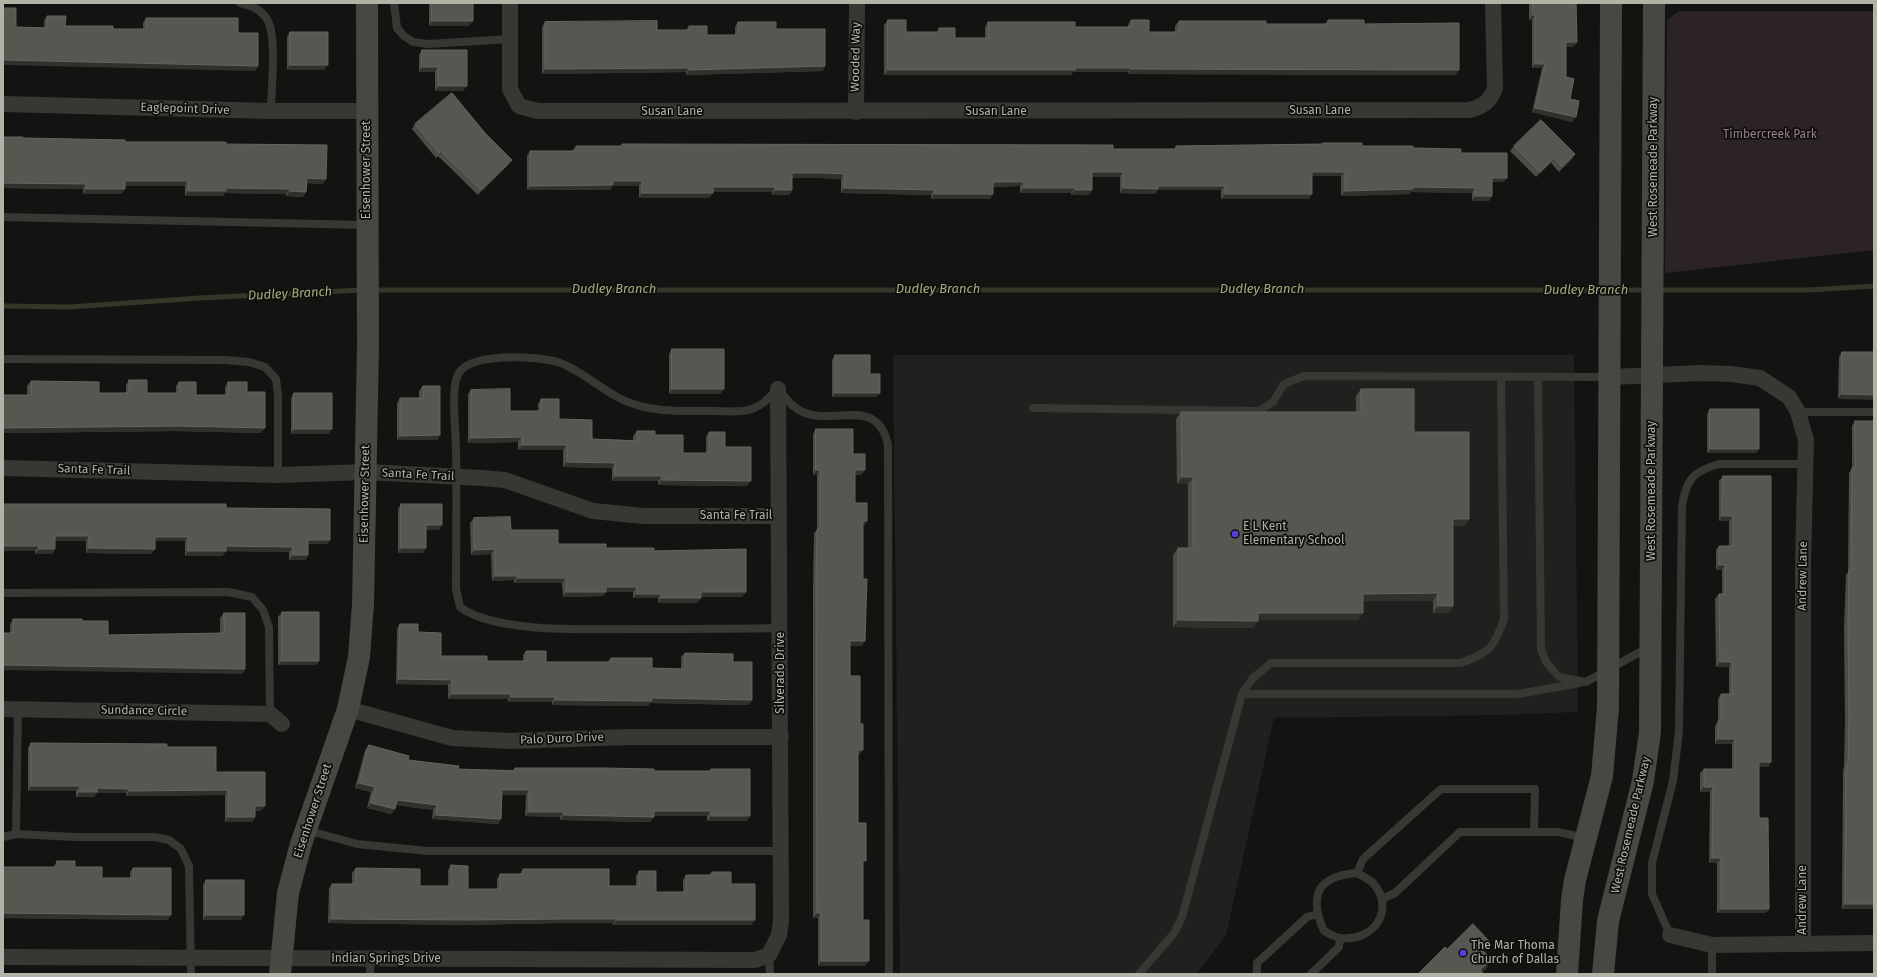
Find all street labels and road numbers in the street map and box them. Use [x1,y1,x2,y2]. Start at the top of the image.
street label: Wooded Way [848,22,864,92]
street label: West Rosemeade Parkway [1647,97,1661,237]
street label: Eaglepoint Drive [140,100,230,118]
street label: Susan Lane [1289,104,1351,118]
street label: Susan Lane [641,105,703,119]
street label: Susan Lane [965,105,1027,119]
street label: Eisenhower Street [360,121,374,219]
street label: West Rosemeade Parkway [1645,421,1659,561]
street label: Eisenhower Street [357,445,373,543]
street label: Santa Fe Trail [57,462,131,478]
street label: Santa Fe Trail [381,466,455,484]
street label: Santa Fe Trail [700,509,772,523]
street label: Andrew Lane [1795,541,1811,611]
street label: Silverado Drive [774,632,788,714]
street label: Sundance Circle [101,703,187,719]
street label: Palo Duro Drive [520,730,604,748]
street label: West Rosemeade Parkway [1608,755,1654,895]
street label: Eisenhower Street [291,762,335,860]
street label: Andrew Lane [1796,865,1810,935]
street label: Indian Springs Drive [331,952,441,966]

